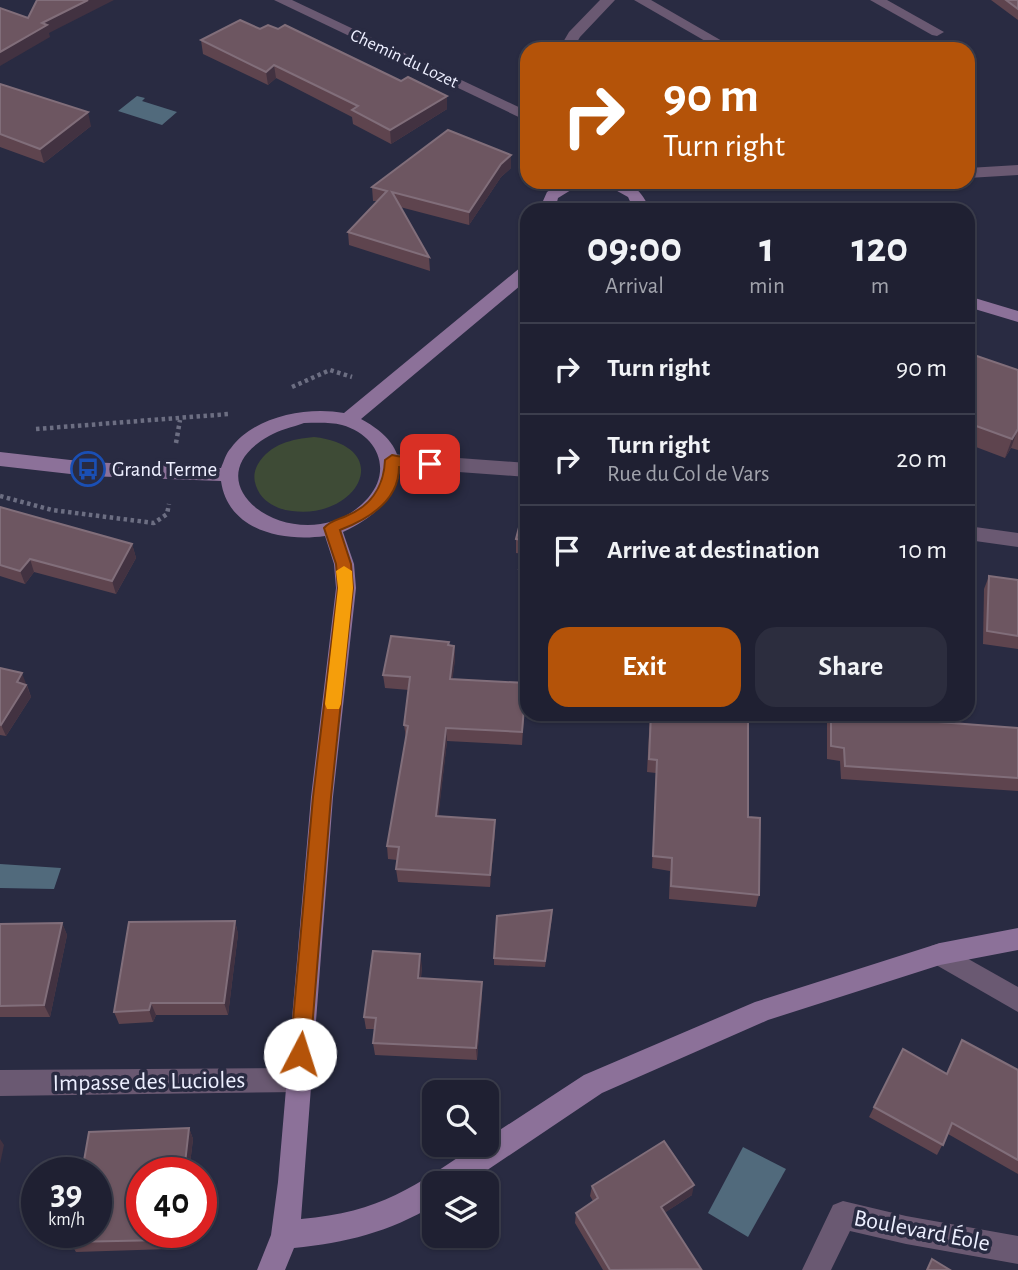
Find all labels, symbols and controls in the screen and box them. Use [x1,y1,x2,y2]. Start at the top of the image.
street label: Chemin du Lozet [347,26,461,92]
icon: right [548,70,639,161]
text: 90 m [663,72,759,121]
text: Turn right [663,130,785,162]
text: 09:00 [587,227,682,269]
text: 1 [759,227,774,269]
text: 120 [851,227,908,269]
text: Arrival [605,275,664,298]
text: min [749,275,785,298]
text: m [871,275,889,298]
icon: right [548,350,586,388]
text: Turn right [607,355,710,381]
text: 90 m [896,355,947,381]
text: Turn right [607,432,710,458]
pin [400,434,460,494]
icon: right [548,441,586,479]
icon: arrive [411,445,449,483]
text: 20 m [896,446,947,472]
bus stop icon: Grand Terme [69,450,107,488]
place label: Grand Terme [112,459,217,480]
text: Rue du Col de Vars [607,463,770,486]
icon: arrive [548,532,586,570]
text: Arrive at destination [607,537,820,563]
text: 10 m [899,537,947,563]
button: Exit [548,627,741,707]
button: Share [755,627,947,707]
position arrow [263,1017,337,1091]
street label: Impasse des Lucioles [52,1068,246,1096]
map controls [422,1080,499,1248]
button: search [422,1080,499,1157]
speed limit sign: 40 [126,1157,217,1248]
button: layers [422,1171,499,1248]
text: 39 [50,1176,82,1211]
street label: Boulevard Éole [852,1204,992,1256]
text: km/h [48,1211,85,1229]

